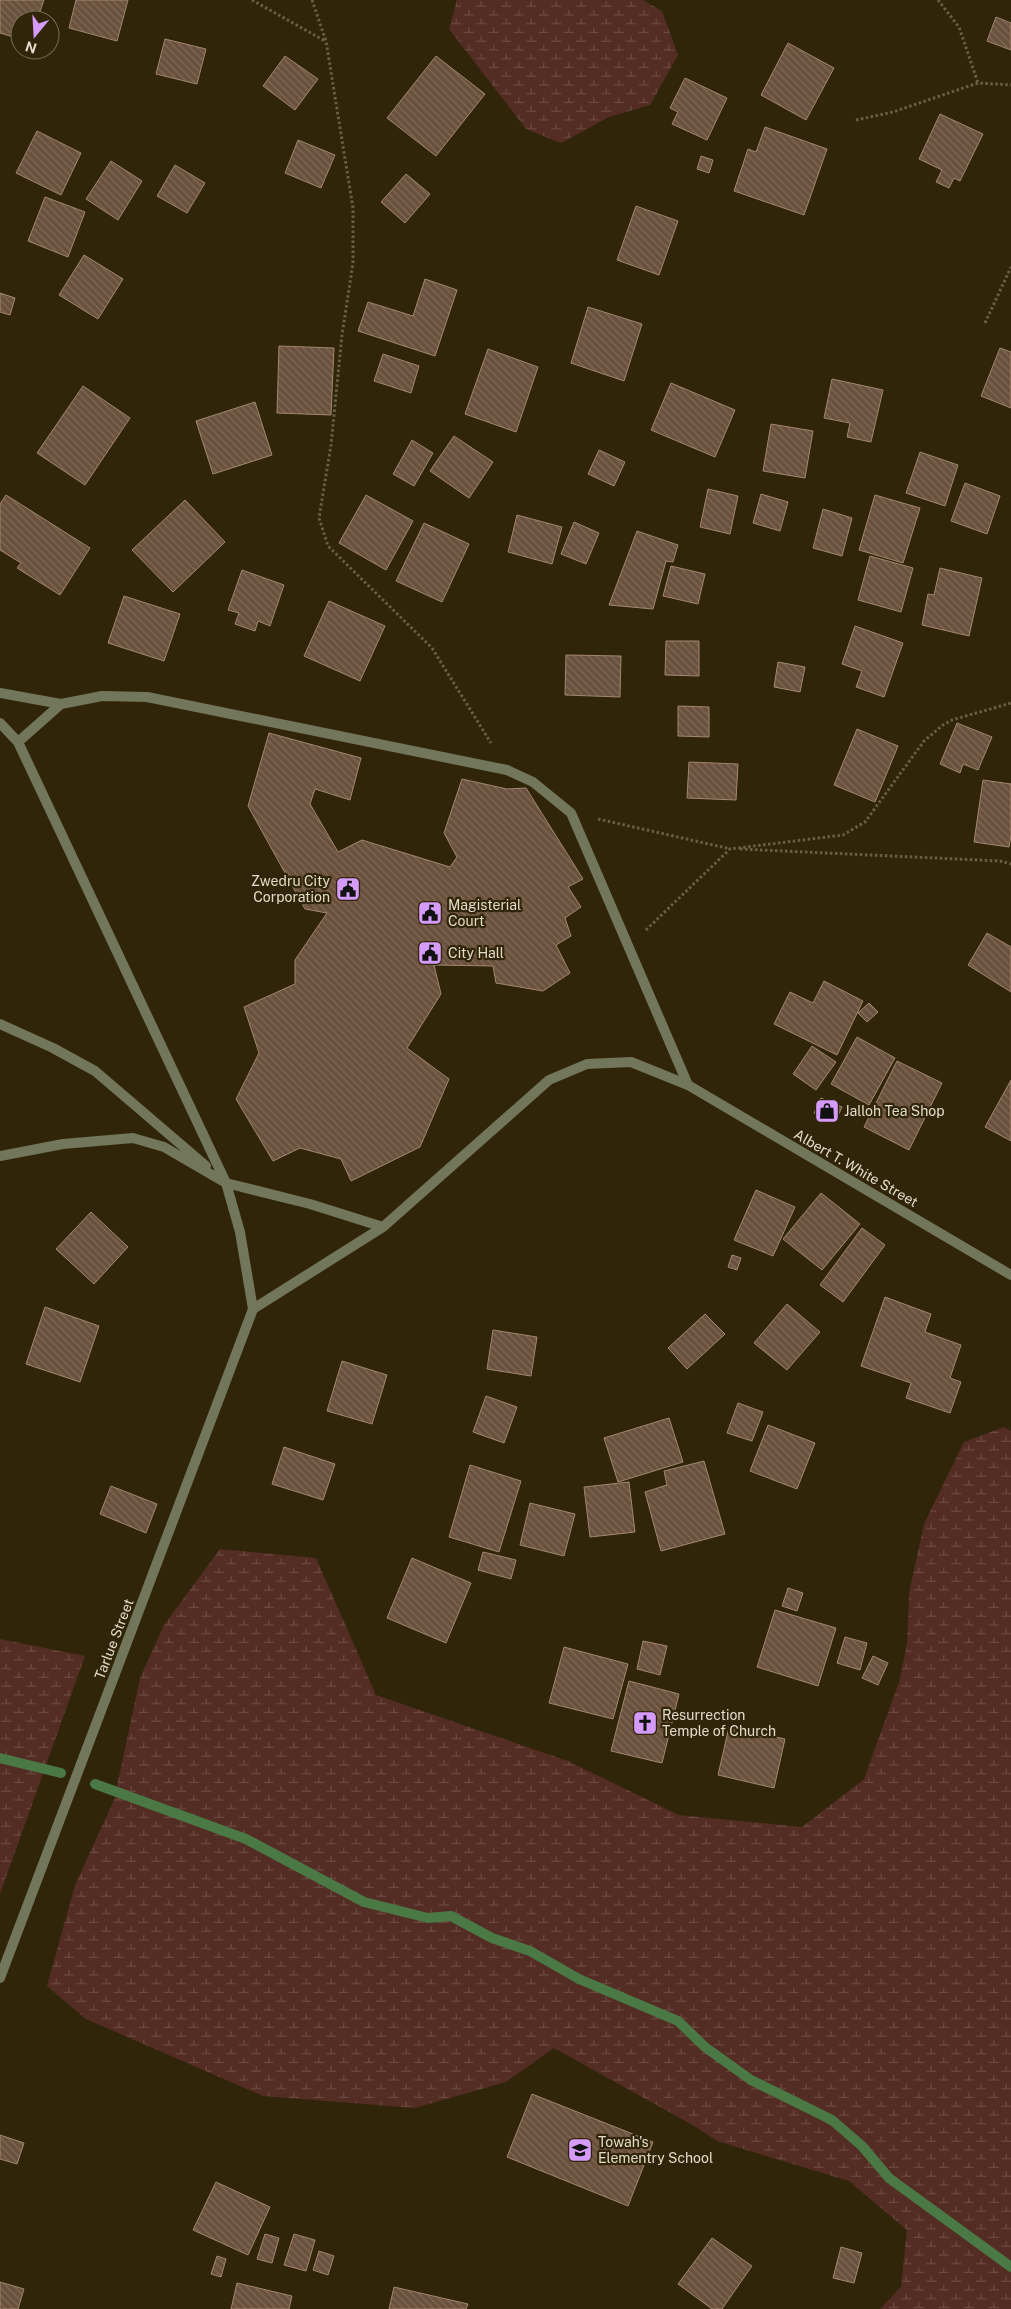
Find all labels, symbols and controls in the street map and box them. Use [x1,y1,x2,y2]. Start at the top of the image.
north arrow [10,10,60,60]
text: N [23,38,39,57]
place label: Zwedru City Corporation [251,873,330,905]
public building icon: Zwedru City Corporation [335,876,361,902]
place label: Magisterial Court [448,897,521,929]
public building icon: Magisterial Court [417,900,443,926]
public building icon: City Hall [417,940,443,966]
place label: City Hall [448,945,504,961]
shop icon: Jalloh Tea Shop [814,1098,840,1124]
place label: Jalloh Tea Shop [844,1103,945,1119]
street label: Albert T. White Street [791,1126,921,1210]
street label: Tarlue Street [91,1596,137,1682]
place label: Resurrection Temple of Church [662,1707,776,1739]
church icon: Resurrection Temple of Church [632,1710,658,1736]
place label: Towah's Elementry School [598,2134,713,2166]
school or university icon: Towah's Elementry School [567,2137,593,2163]

